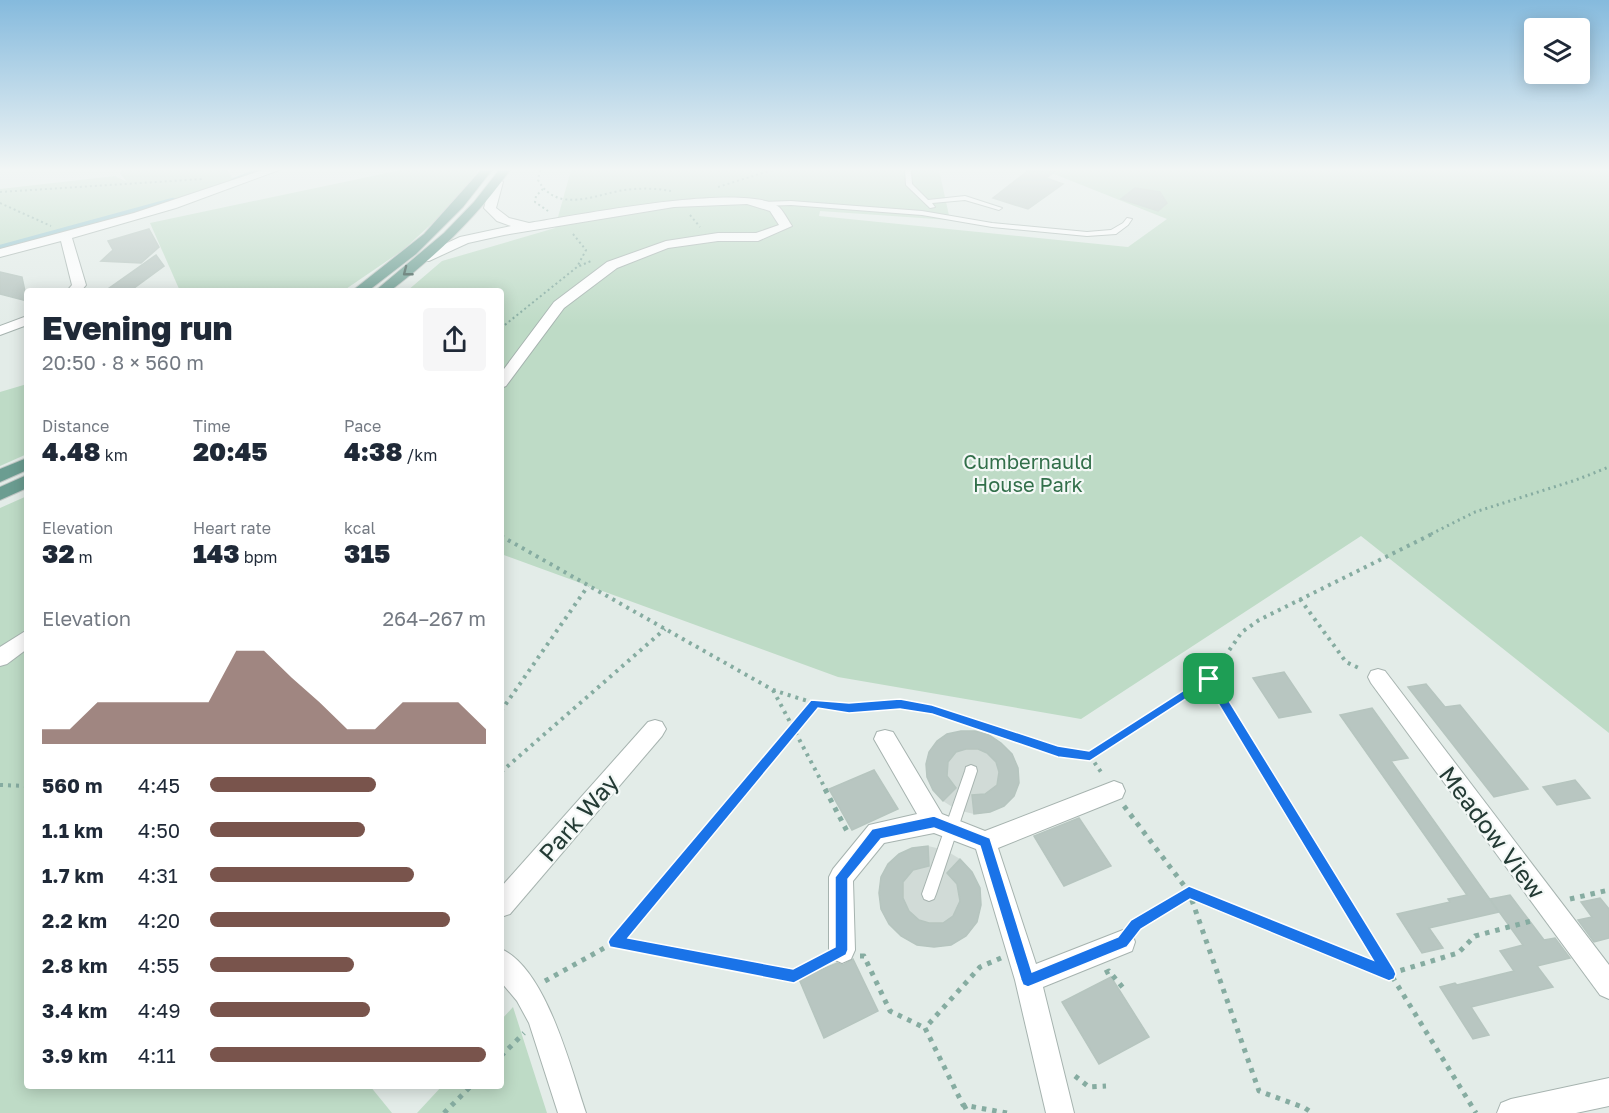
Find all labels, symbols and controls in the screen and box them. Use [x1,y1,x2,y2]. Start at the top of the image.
map controls [1524,18,1590,84]
button: layers [1524,18,1590,84]
one-way arrow [402,265,413,276]
text: Evening run [42,308,233,347]
button: share [423,308,486,371]
text: 20:50 · 8 × 560 m [42,350,204,374]
text: Distance [42,416,109,436]
text: Time [193,416,231,436]
text: Pace [344,416,381,436]
text: 4.48 [42,436,101,467]
text: 20:45 [193,436,268,467]
text: 4:38 [344,436,403,467]
text: km [101,445,128,465]
text: /km [403,445,437,465]
park label: Cumbernauld House Park [963,449,1093,496]
text: Elevation [42,518,113,538]
text: Heart rate [193,518,271,538]
text: kcal [344,518,376,538]
text: 32 [42,538,75,569]
text: 143 [193,538,240,569]
text: 315 [344,538,391,569]
text: m [75,547,93,567]
text: bpm [240,547,277,567]
text: Elevation [42,606,131,630]
text: 264–267 m [383,606,486,630]
pin [1183,653,1234,704]
icon: arrive [1192,662,1225,695]
street label: Meadow View [1434,760,1552,904]
street label: Park Way [532,767,624,867]
text: 560 m [42,773,102,797]
text: 4:45 [138,773,180,797]
text: 1.1 km [42,818,103,842]
text: 4:50 [138,818,180,842]
text: 1.7 km [42,863,104,887]
text: 4:31 [138,863,178,887]
text: 2.2 km [42,908,107,932]
text: 4:20 [138,908,180,932]
text: 2.8 km [42,953,108,977]
text: 4:55 [138,953,179,977]
text: 3.4 km [42,998,107,1022]
text: 4:49 [138,998,181,1022]
text: 3.9 km [42,1043,107,1067]
text: 4:11 [138,1043,176,1067]

